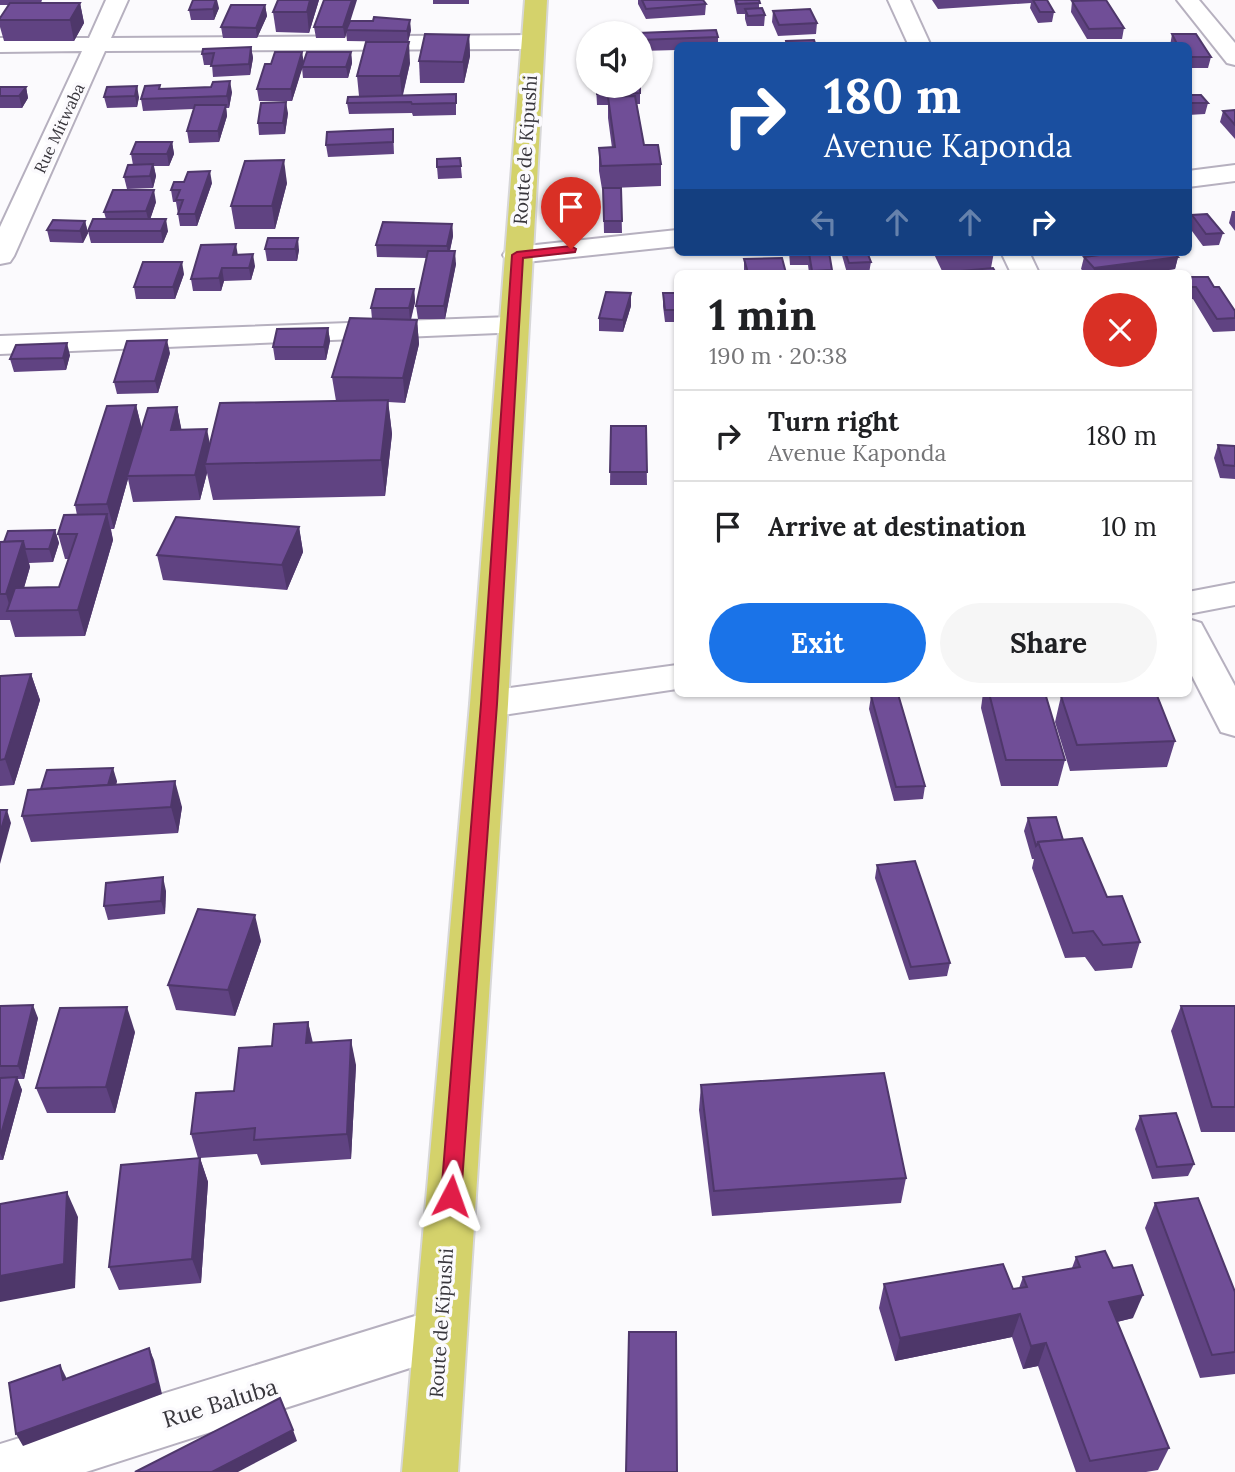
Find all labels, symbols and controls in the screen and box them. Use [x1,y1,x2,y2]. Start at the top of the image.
map controls [576,21,653,98]
button: sound [576,21,653,98]
text: 180 m [824,64,961,126]
icon: right [709,70,800,161]
street label: Route de Kipushi [508,74,542,226]
street label: Rue Mitwaba [29,80,89,176]
text: Avenue Kaponda [824,125,1072,166]
pin [541,177,601,249]
icon: arrive [552,188,590,226]
icon: left [805,203,843,241]
icon: ahead [878,203,916,241]
icon: ahead [951,203,989,241]
icon: right [1024,203,1062,241]
text: 1 min [709,288,816,342]
button: close [1083,293,1157,367]
text: 190 m · 20:38 [709,341,848,370]
text: Turn right [768,405,899,438]
icon: right [709,417,747,455]
text: 180 m [1087,419,1157,452]
text: Avenue Kaponda [768,438,946,467]
icon: arrive [709,508,747,546]
text: Arrive at destination [768,510,1026,543]
text: 10 m [1101,510,1157,543]
button: Exit [709,603,926,683]
button: Share [940,603,1157,683]
position arrow [414,1159,488,1233]
street label: Route de Kipushi [424,1247,458,1399]
street label: Rue Baluba [159,1371,281,1434]

